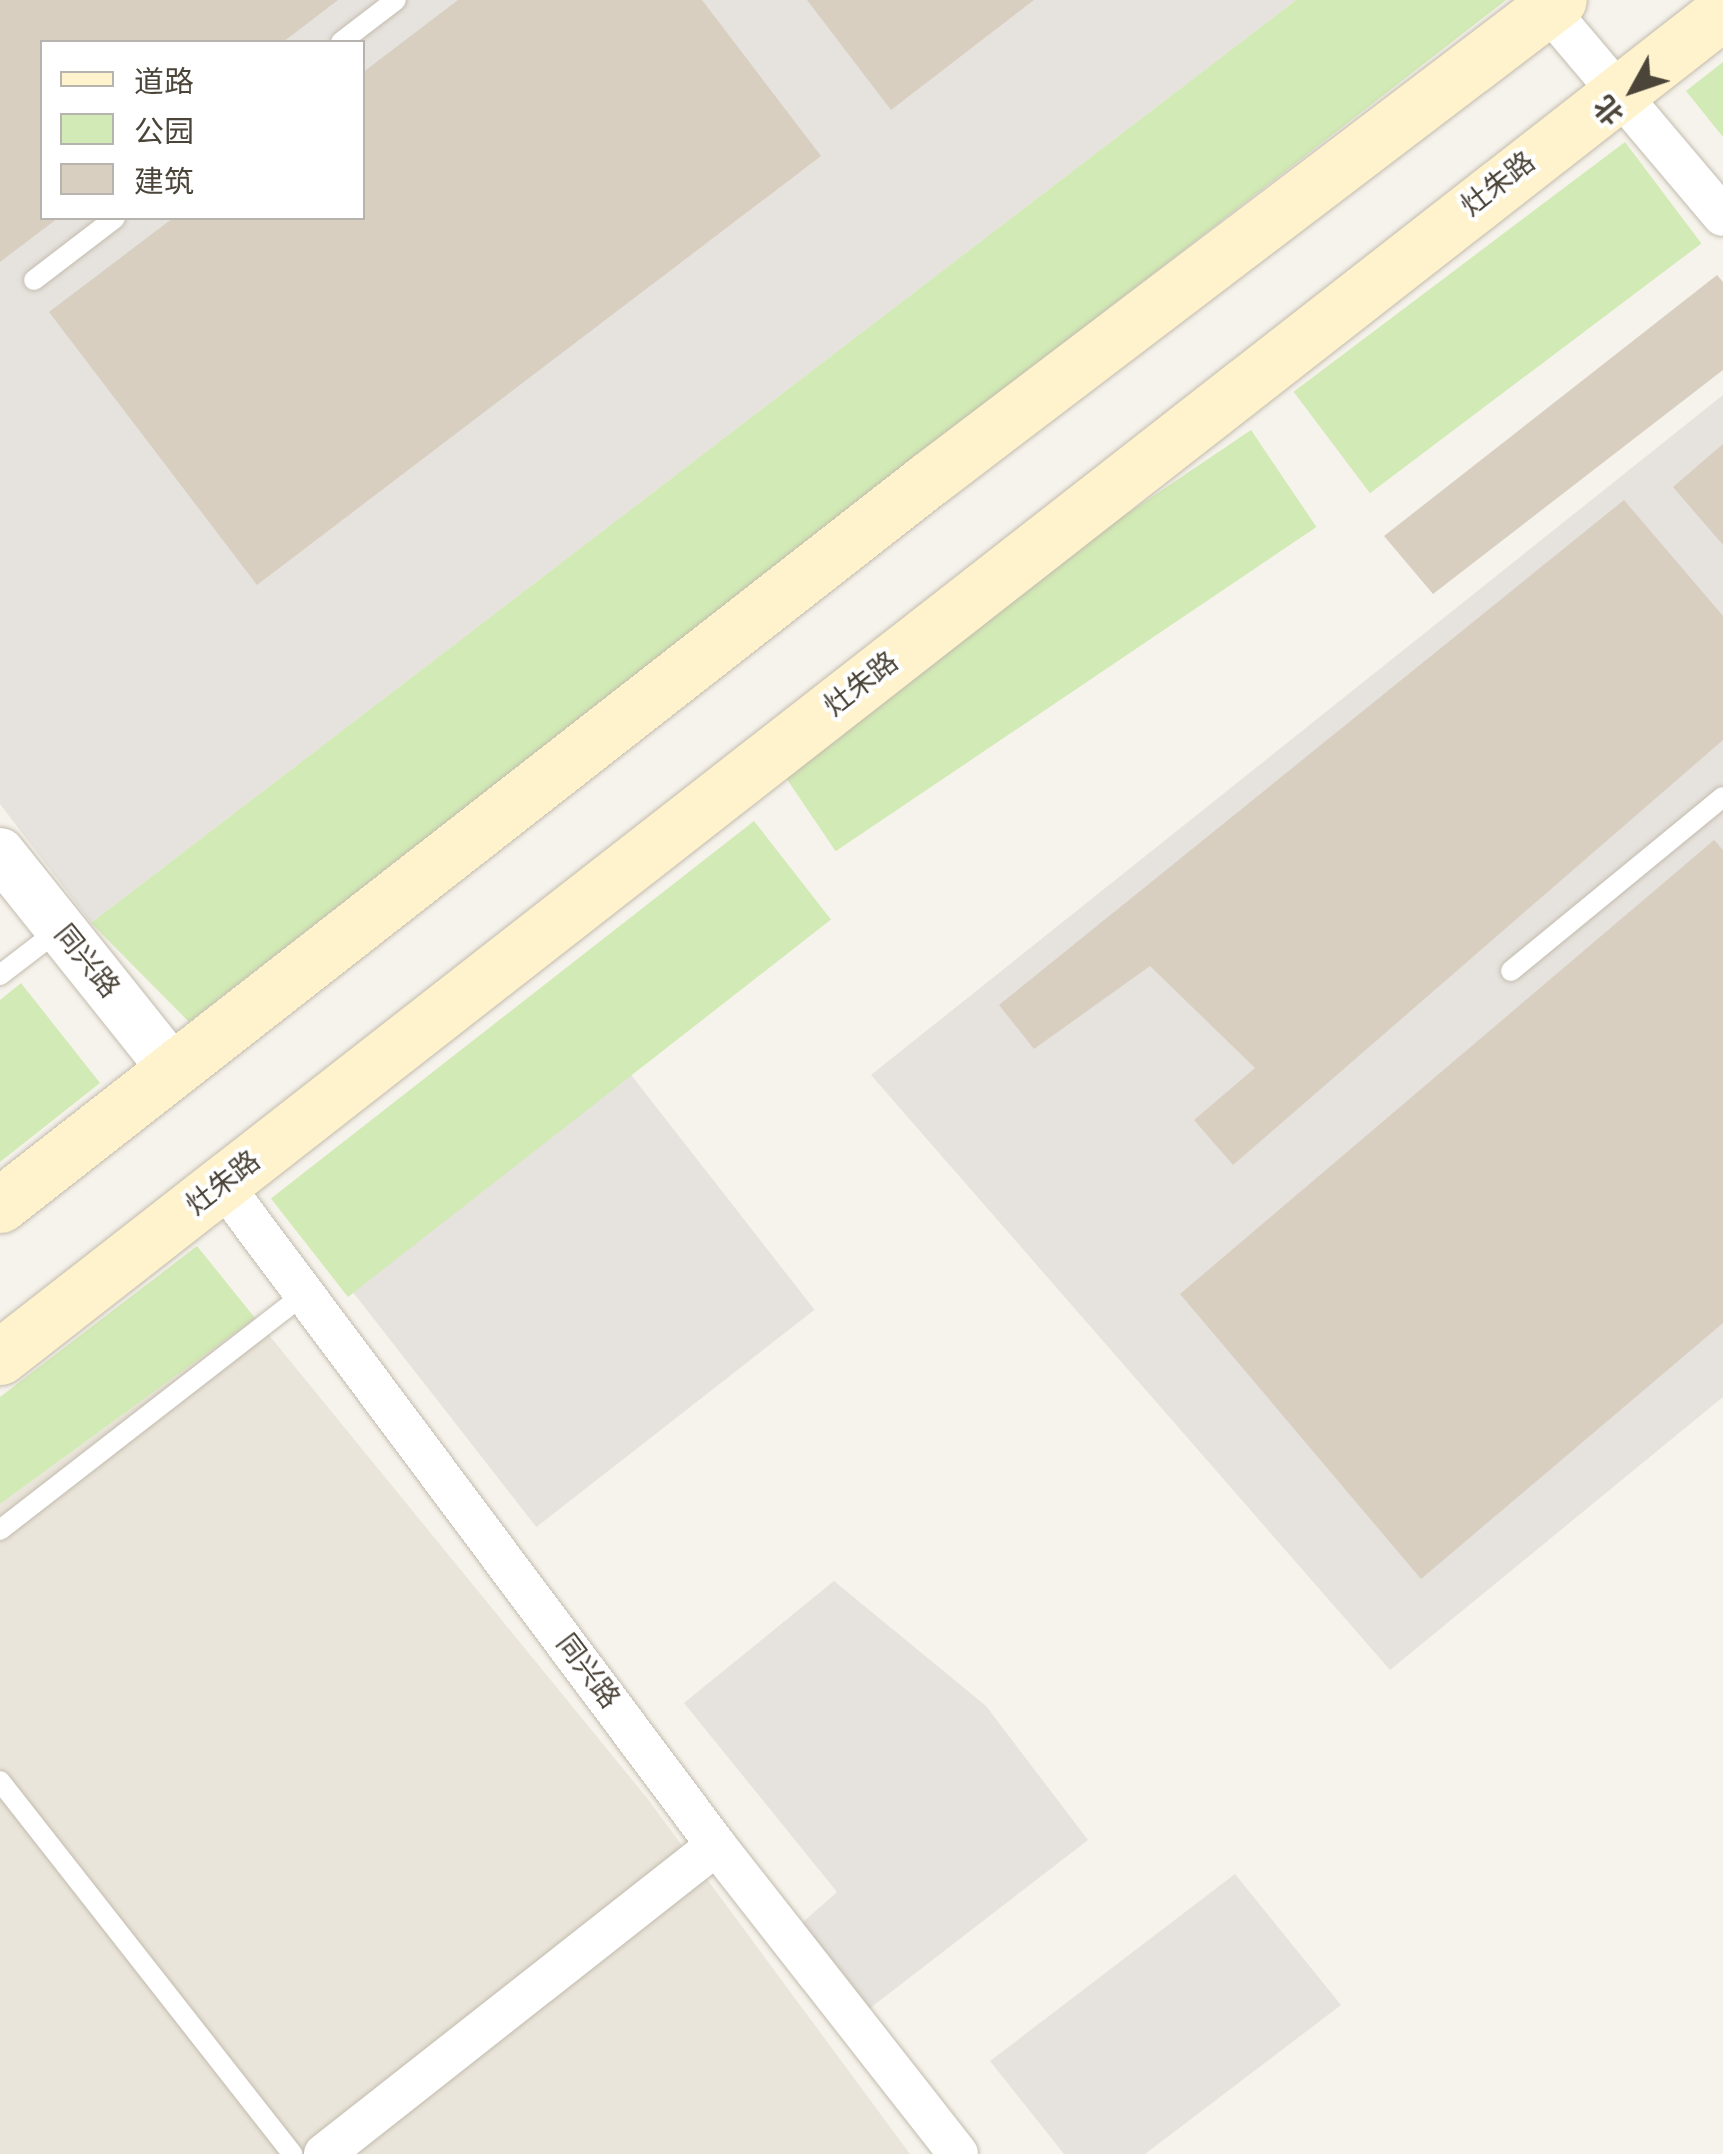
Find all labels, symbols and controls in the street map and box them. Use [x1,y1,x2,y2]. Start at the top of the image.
legend [40,40,365,220]
north arrow [1583,40,1683,140]
text: 道路 [134,65,194,101]
text: 北 [1588,88,1631,131]
text: 公园 [134,115,194,151]
street label: 灶朱路 [1456,146,1542,224]
text: 建筑 [134,165,194,201]
street label: 灶朱路 [819,646,905,724]
street label: 同兴路 [47,919,125,1005]
street label: 灶朱路 [181,1145,267,1223]
street label: 同兴路 [548,1628,626,1716]

